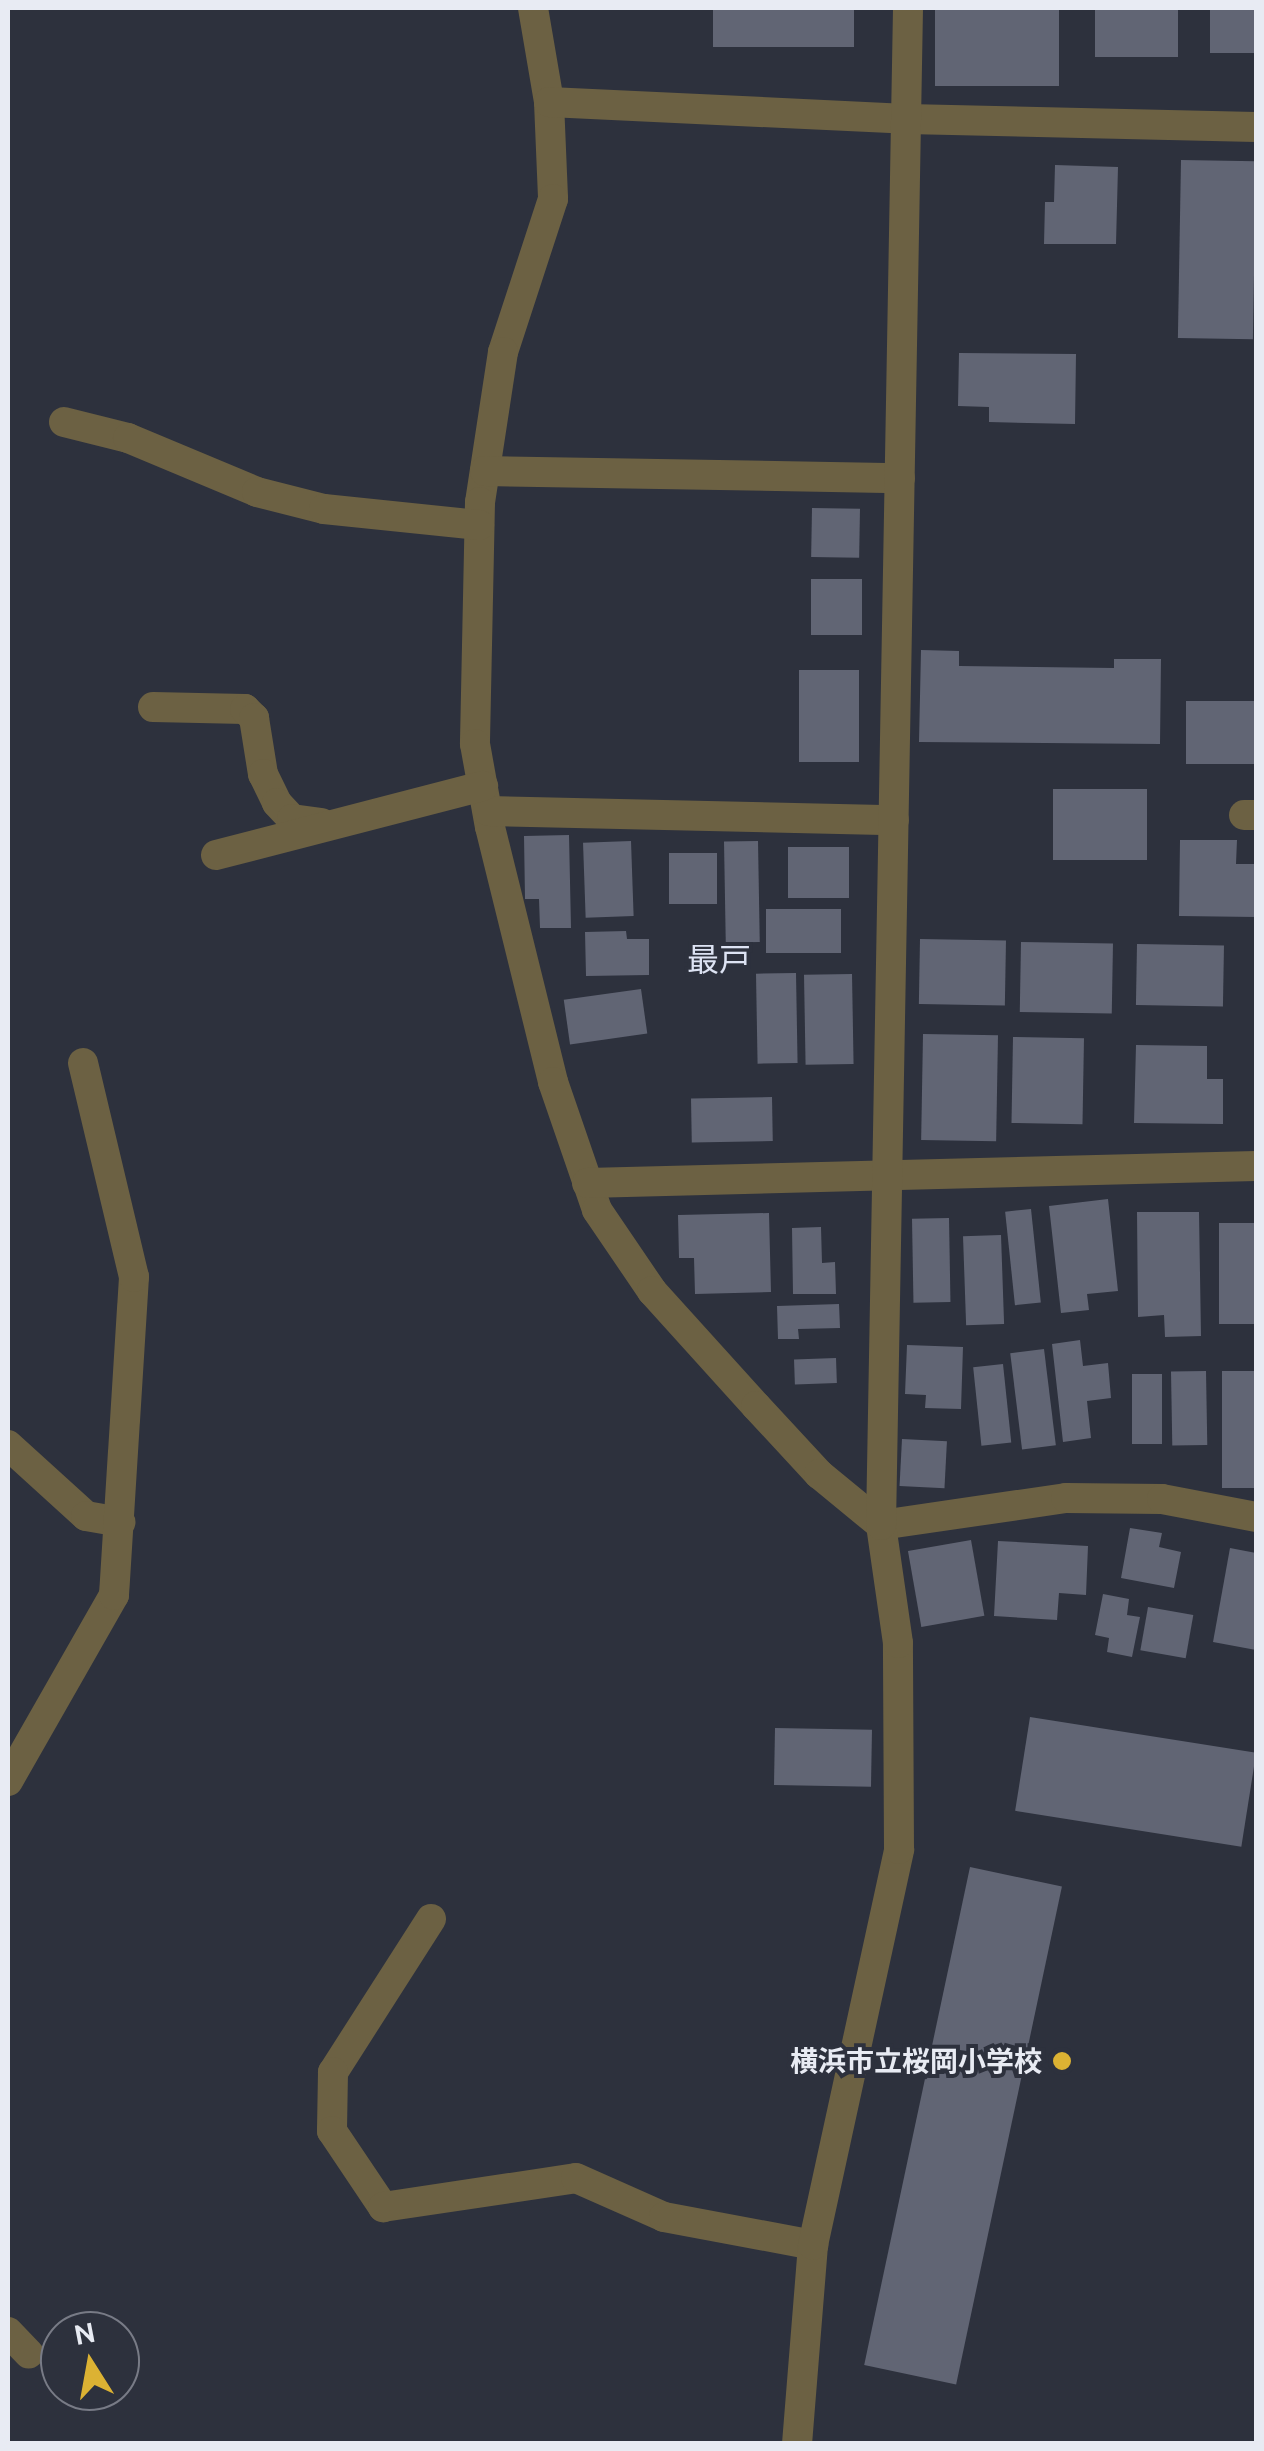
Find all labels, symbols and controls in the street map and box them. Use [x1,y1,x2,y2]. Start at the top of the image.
district label: 最戸 [687,940,751,978]
place label: 横浜市立桜岡小学校 [790,2044,1042,2078]
marker: 横浜市立桜岡小学校 [1051,2050,1073,2072]
north arrow [40,2311,140,2411]
text: N [71,2316,98,2350]

